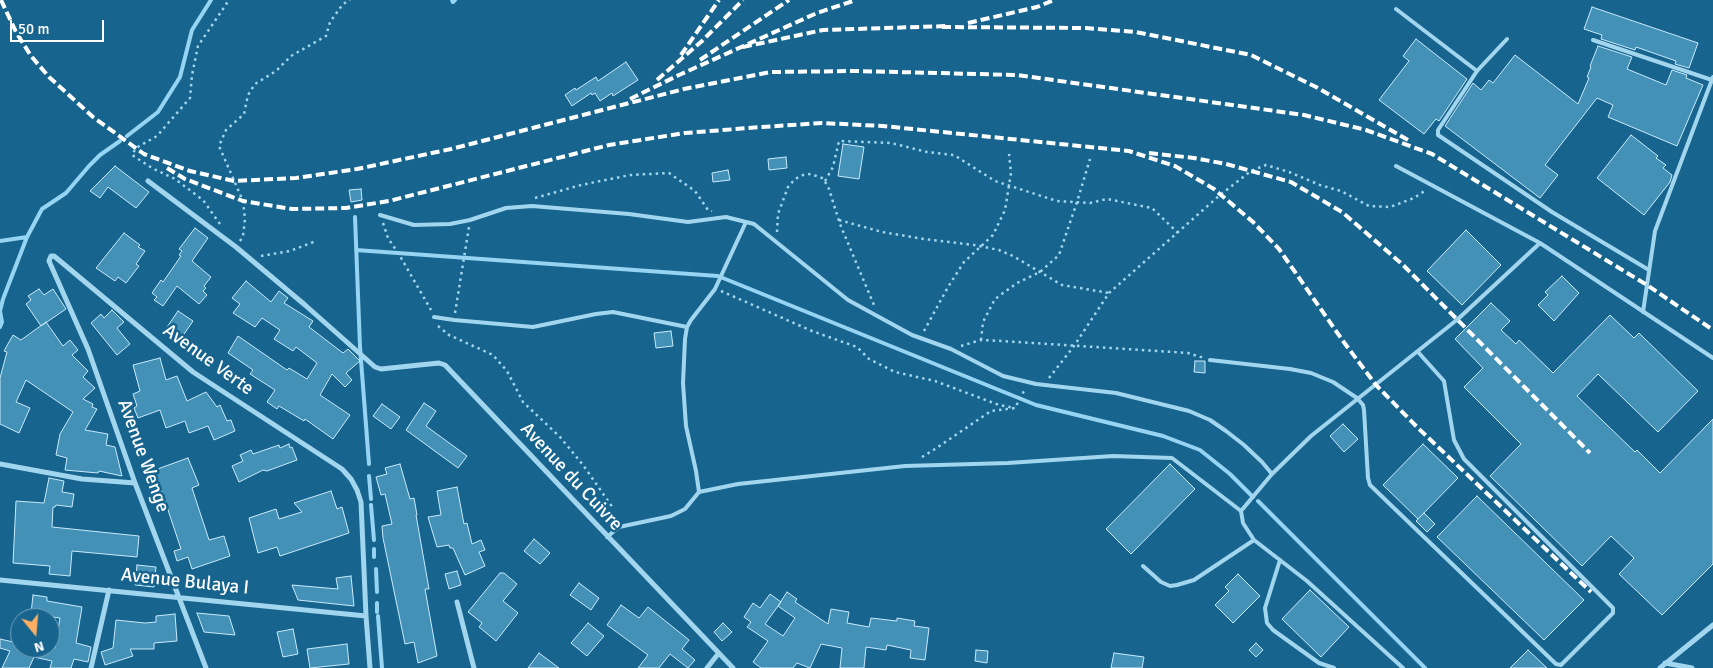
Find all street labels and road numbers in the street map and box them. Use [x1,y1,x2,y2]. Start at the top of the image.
street label: Avenue Verte [158,319,258,401]
street label: Avenue Wenge [112,396,174,516]
street label: Avenue du Cuivre [515,418,627,536]
street label: Avenue Bulaya I [120,564,250,600]

